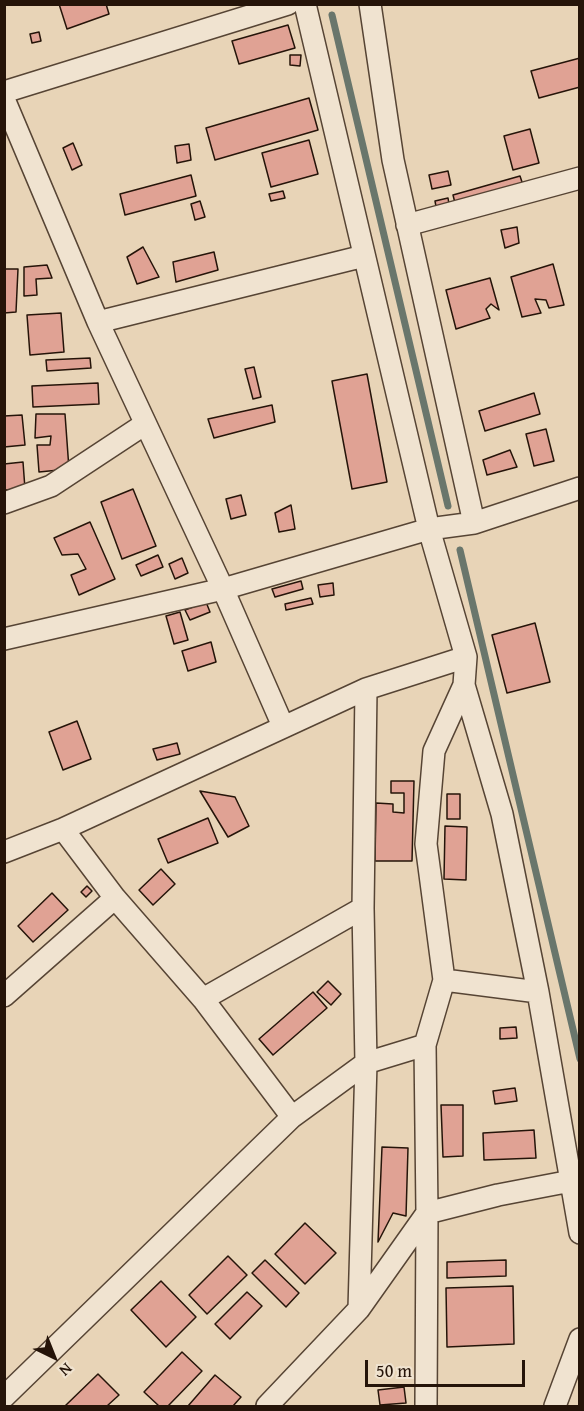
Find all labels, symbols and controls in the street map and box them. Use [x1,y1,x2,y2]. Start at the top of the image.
north arrow [24,1327,84,1387]
scale bar [368,1348,528,1386]
text: 50 m [376,1357,412,1384]
text: N [54,1358,78,1383]

